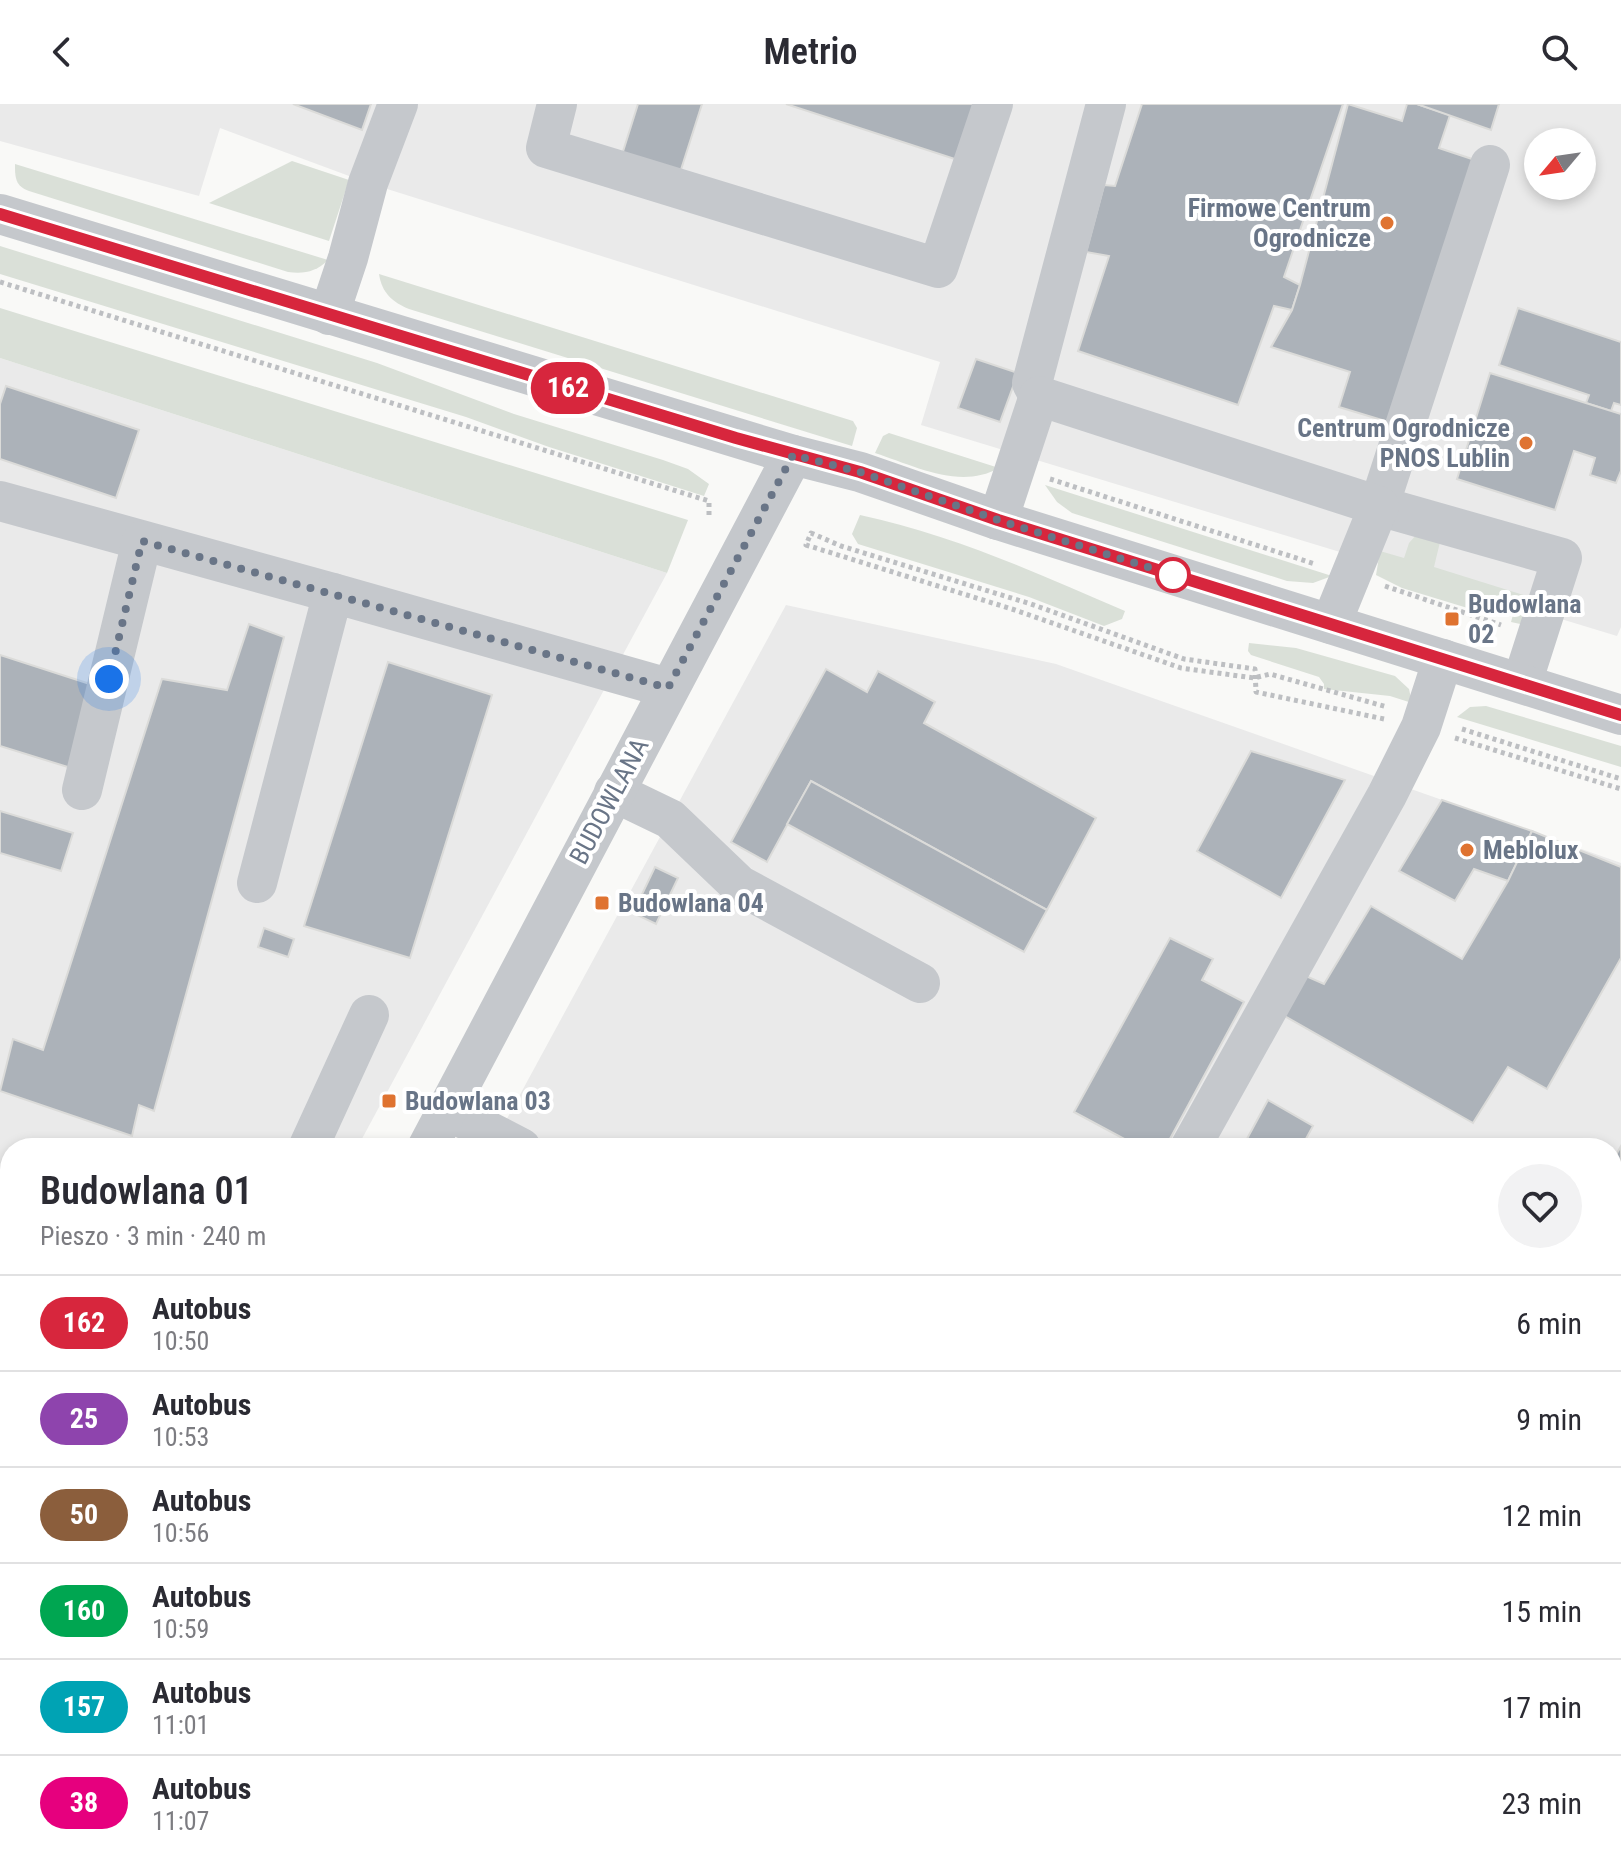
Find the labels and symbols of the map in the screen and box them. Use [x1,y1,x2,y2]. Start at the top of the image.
north arrow [1524,128,1596,200]
place label: Firmowe Centrum Ogrodnicze [1188,193,1371,253]
marker: Firmowe Centrum Ogrodnicze [1378,214,1396,232]
line badge: 162 [522,362,614,414]
place label: Centrum Ogrodnicze PNOS Lublin [1297,413,1510,473]
marker: Centrum Ogrodnicze PNOS Lublin [1517,434,1535,452]
unlabelled marker [1156,558,1190,592]
place label: Budowlana 02 [1468,589,1582,649]
marker: Budowlana 02 [1443,610,1461,628]
your location [89,659,129,699]
street label: BUDOWLANA [563,733,655,869]
place label: Meblolux [1483,835,1579,865]
marker: Meblolux [1458,841,1476,859]
place label: Budowlana 04 [618,888,764,918]
marker: Budowlana 04 [593,894,611,912]
place label: Budowlana 03 [405,1086,551,1116]
marker: Budowlana 03 [380,1092,398,1110]

